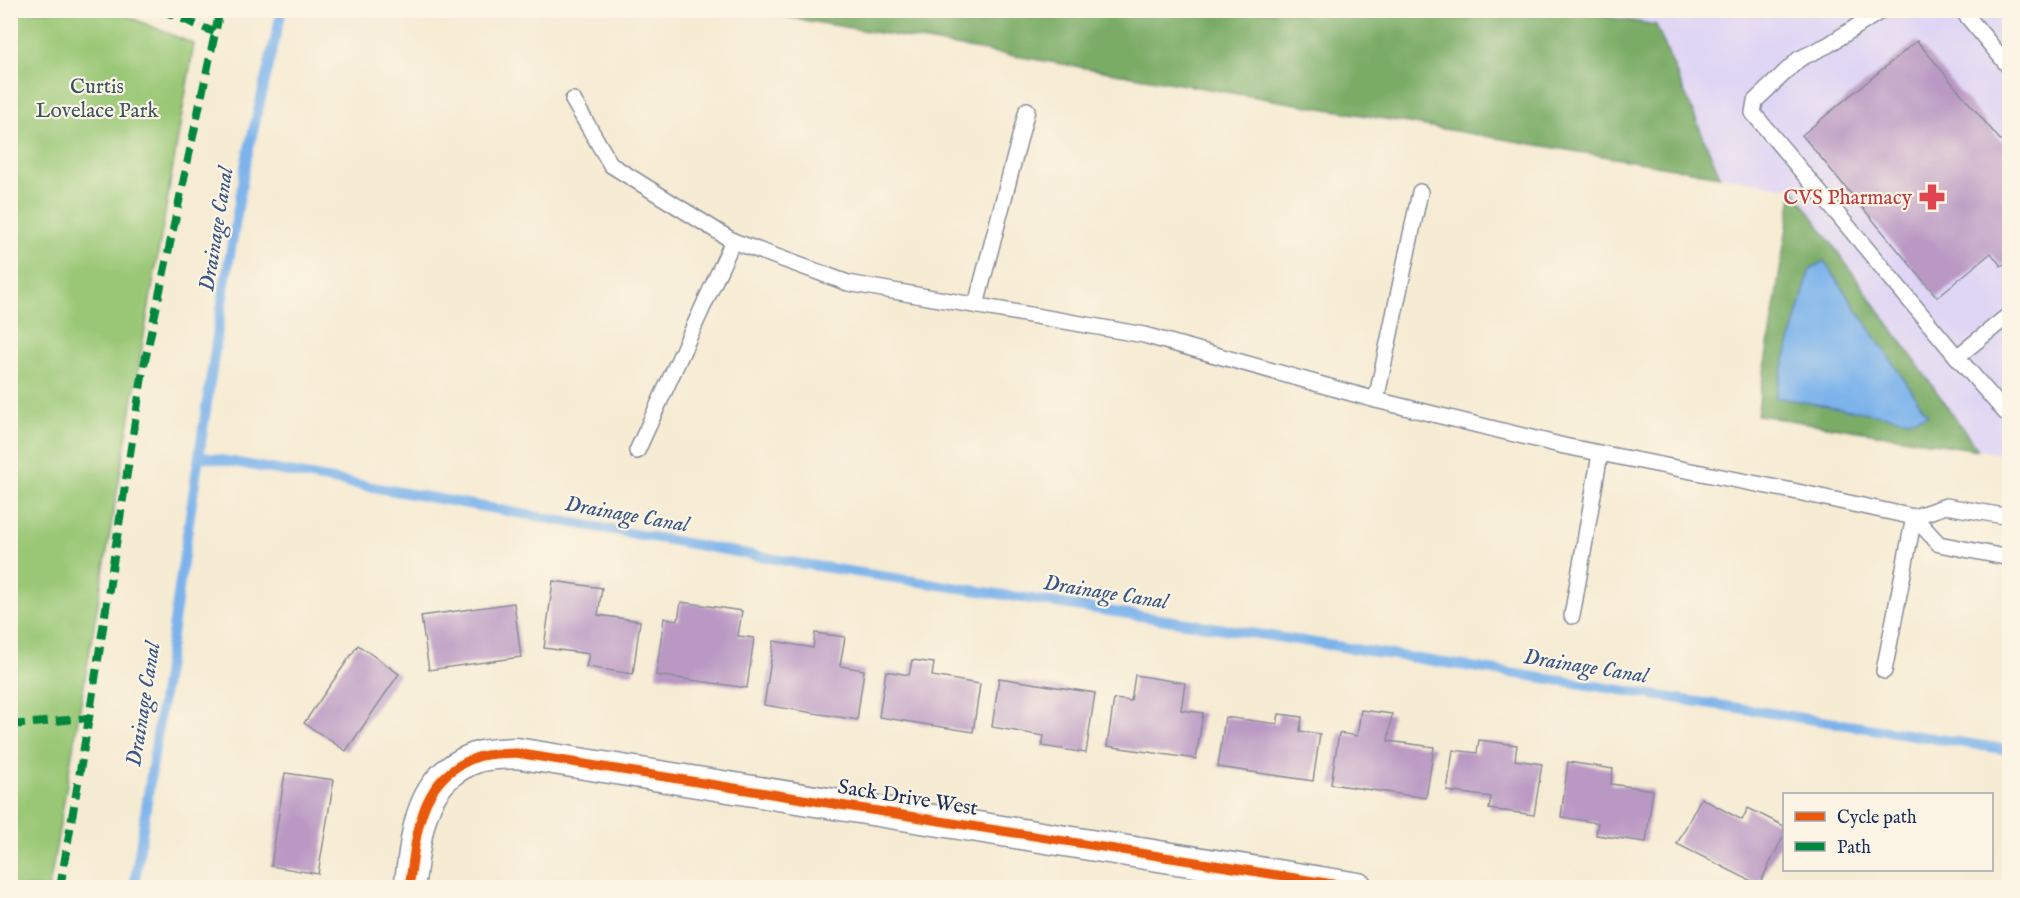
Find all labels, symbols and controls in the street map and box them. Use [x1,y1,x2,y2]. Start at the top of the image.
park label: Curtis Lovelace Park [35,74,159,125]
water label: Drainage Canal [193,163,241,293]
pharmacy icon: CVS Pharmacy [1917,182,1947,212]
place label: CVS Pharmacy [1783,185,1913,212]
water label: Drainage Canal [563,490,693,540]
water label: Drainage Canal [1042,569,1172,617]
water label: Drainage Canal [120,638,168,768]
water label: Drainage Canal [1522,643,1652,691]
street label: Sack Drive West [836,774,980,823]
legend [1783,793,1993,871]
text: Cycle path [1837,807,1917,830]
text: Path [1837,837,1871,860]

